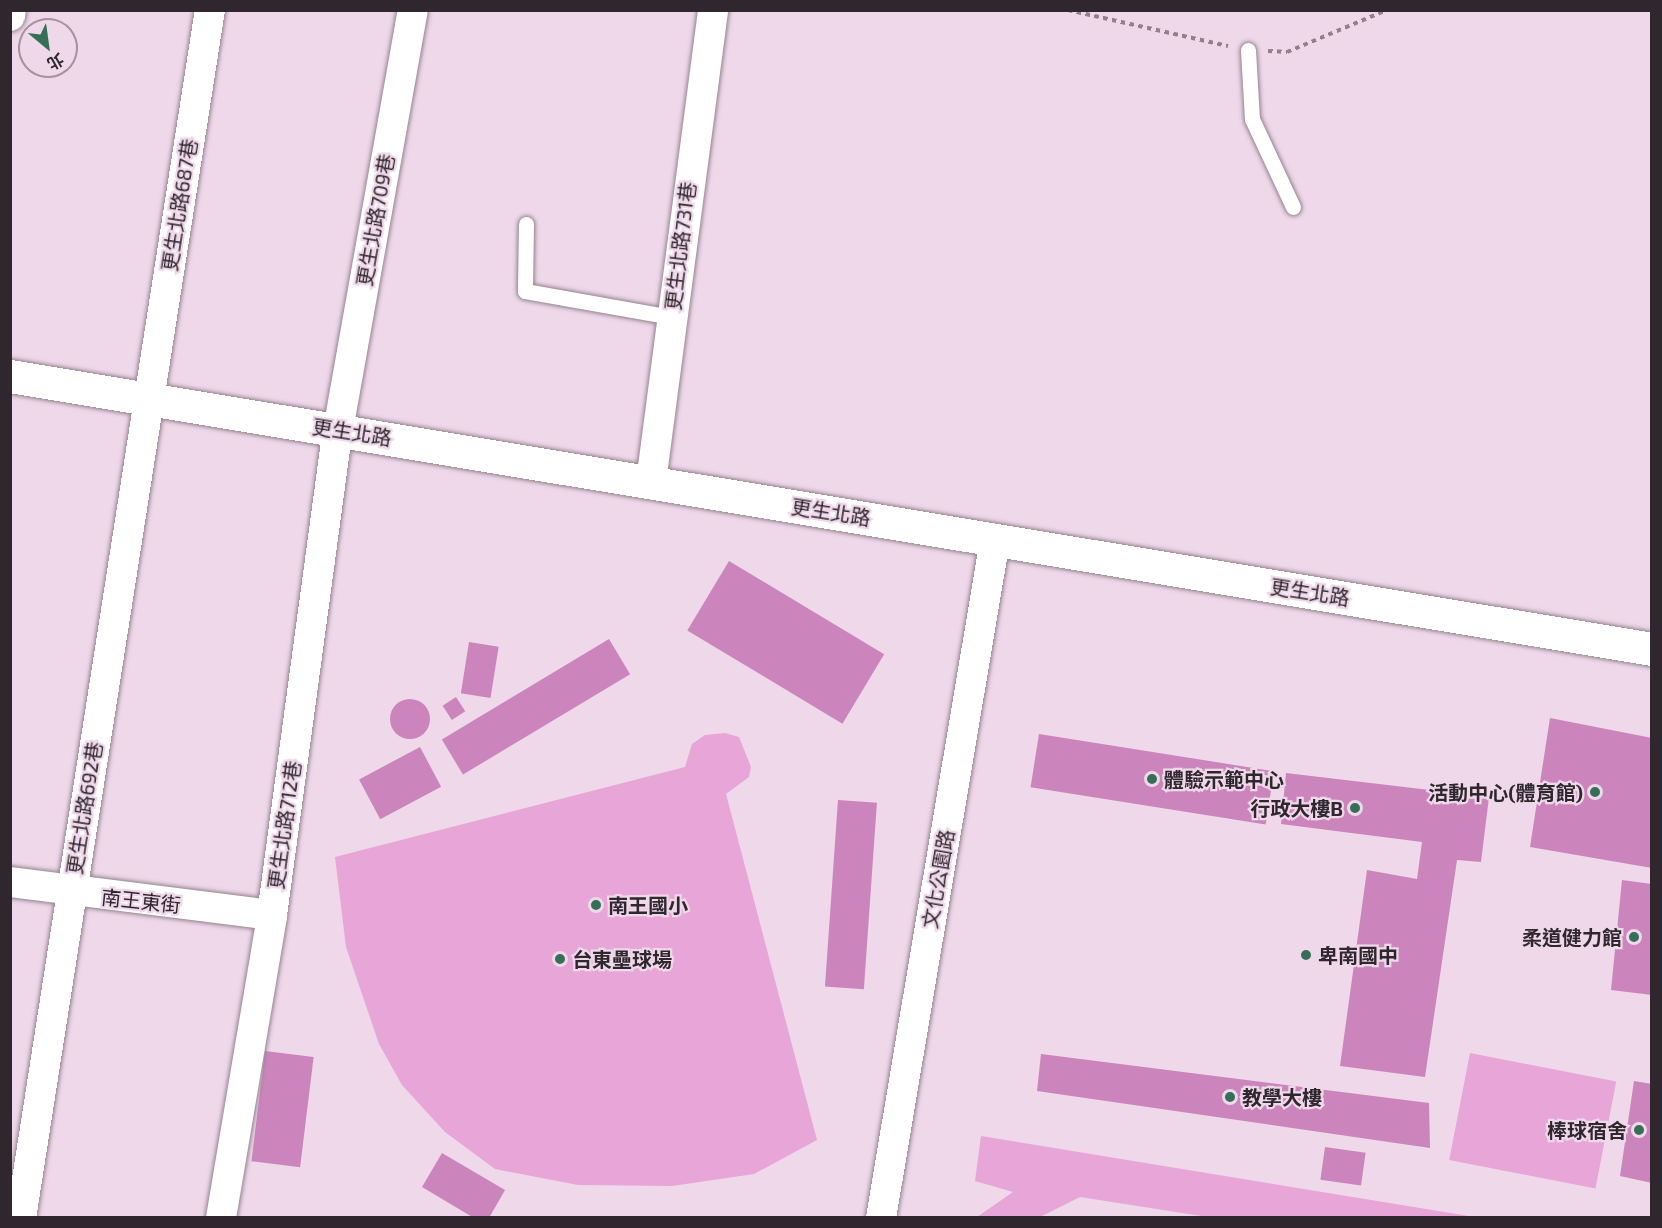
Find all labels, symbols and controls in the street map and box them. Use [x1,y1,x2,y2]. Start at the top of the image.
north arrow [18,18,78,78]
text: 北 [44,50,68,75]
street label: 更生北路687巷 [157,137,201,273]
street label: 更生北路709巷 [352,152,398,288]
street label: 更生北路731巷 [660,180,700,312]
street label: 更生北路 [311,414,393,450]
street label: 更生北路 [790,494,872,530]
street label: 更生北路 [1269,574,1351,610]
street label: 更生北路692巷 [62,740,106,876]
street label: 更生北路712巷 [263,759,305,891]
place label: 體驗示範中心 [1164,767,1284,791]
marker: 體驗示範中心 [1145,772,1159,786]
place label: 活動中心(體育館) [1428,780,1583,804]
marker: 活動中心(體育館) [1588,785,1602,799]
place label: 行政大樓B [1250,796,1343,820]
marker: 行政大樓B [1348,801,1362,815]
street label: 文化公園路 [917,828,959,930]
street label: 南王東街 [100,885,182,917]
place label: 南王國小 [608,893,688,917]
marker: 南王國小 [589,898,603,912]
place label: 柔道健力館 [1522,925,1622,949]
marker: 柔道健力館 [1627,930,1641,944]
place label: 卑南國中 [1318,943,1398,967]
place label: 台東壘球場 [572,947,672,971]
marker: 卑南國中 [1299,948,1313,962]
marker: 台東壘球場 [553,952,567,966]
place label: 教學大樓 [1242,1085,1322,1109]
marker: 教學大樓 [1223,1090,1237,1104]
place label: 棒球宿舍 [1547,1118,1627,1142]
marker: 棒球宿舍 [1632,1123,1646,1137]

